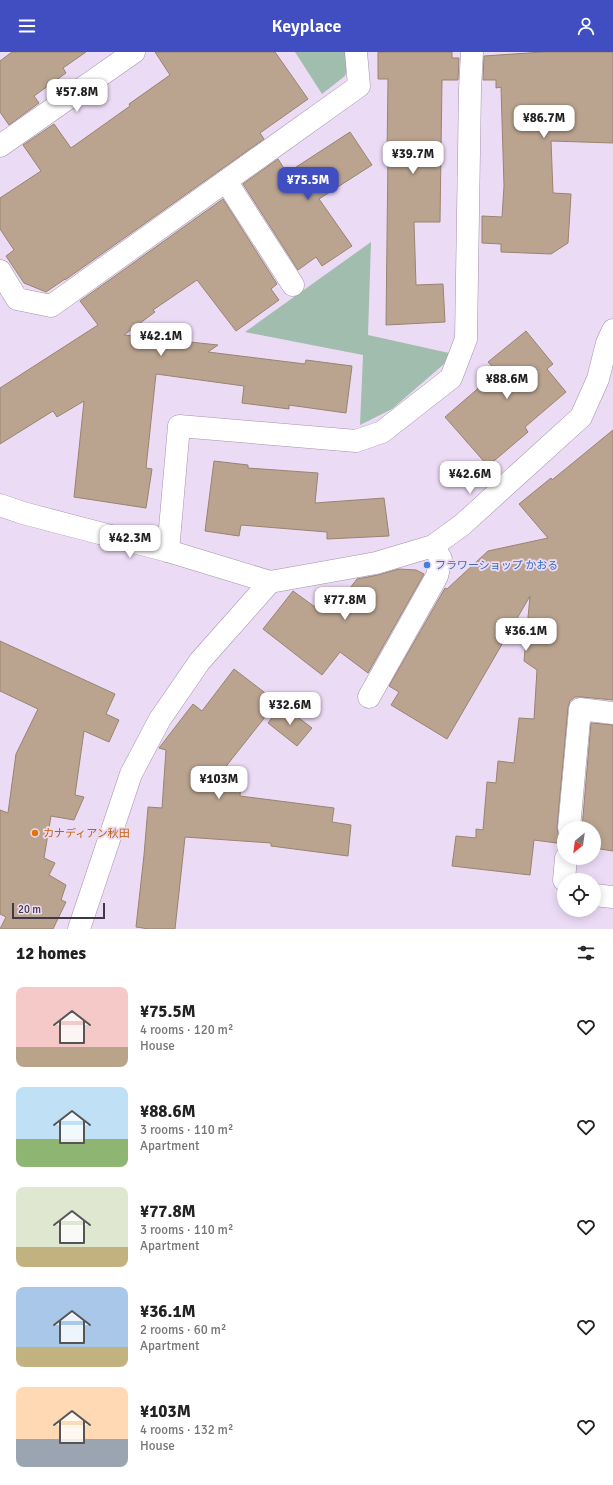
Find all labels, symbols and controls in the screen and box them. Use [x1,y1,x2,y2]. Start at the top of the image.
icon: menu [16,15,38,37]
text: Keyplace [272,15,341,37]
icon: person [575,15,597,37]
pin: ¥57.8M [44,79,110,113]
text: ¥57.8M [56,84,98,100]
pin: ¥86.7M [511,105,577,139]
text: ¥86.7M [523,110,565,126]
pin: ¥39.7M [380,141,446,175]
text: ¥39.7M [392,146,434,162]
pin: ¥75.5M [275,167,341,201]
text: ¥75.5M [287,172,329,188]
pin: ¥42.1M [128,323,194,357]
text: ¥42.1M [140,328,182,344]
pin: ¥88.6M [474,366,540,400]
text: ¥88.6M [486,371,528,387]
pin: ¥42.6M [437,461,503,495]
text: ¥42.6M [449,466,491,482]
pin: ¥42.3M [97,525,163,559]
text: ¥42.3M [109,530,151,546]
place label: フラワーショップ かおる [435,559,558,572]
marker: フラワーショップ かおる [422,560,432,570]
pin: ¥77.8M [312,587,378,621]
text: ¥77.8M [324,592,366,608]
pin: ¥36.1M [493,618,559,652]
text: ¥36.1M [505,623,547,639]
pin: ¥32.6M [257,692,323,726]
text: ¥32.6M [269,697,311,713]
pin: ¥103M [191,766,247,800]
text: ¥103M [200,771,238,787]
north arrow [557,821,601,865]
map controls [557,821,601,917]
place label: カナディアン秋田 [43,827,130,840]
marker: カナディアン秋田 [30,828,40,838]
button: locate [557,873,601,917]
scale bar [12,901,105,920]
text: 20 m [18,903,41,916]
icon: filters [575,942,597,964]
text: 12 homes [16,943,86,964]
text: ¥75.5M [140,1001,196,1022]
icon: home [48,1003,96,1051]
icon: heart [575,1016,597,1038]
text: 4 rooms · 120 m² [140,1022,233,1038]
text: House [140,1038,175,1054]
text: ¥88.6M [140,1101,196,1122]
icon: home [48,1103,96,1151]
icon: heart [575,1116,597,1138]
text: 3 rooms · 110 m² [140,1122,233,1138]
text: Apartment [140,1138,200,1154]
text: ¥77.8M [140,1201,196,1222]
icon: home [48,1203,96,1251]
icon: heart [575,1216,597,1238]
text: 3 rooms · 110 m² [140,1222,233,1238]
text: Apartment [140,1238,200,1254]
text: ¥36.1M [140,1301,196,1322]
icon: home [48,1303,96,1351]
icon: heart [575,1316,597,1338]
text: 2 rooms · 60 m² [140,1322,226,1338]
text: Apartment [140,1338,200,1354]
text: ¥103M [140,1401,191,1422]
icon: home [48,1403,96,1451]
icon: heart [575,1416,597,1438]
text: 4 rooms · 132 m² [140,1422,233,1438]
text: House [140,1438,175,1454]

